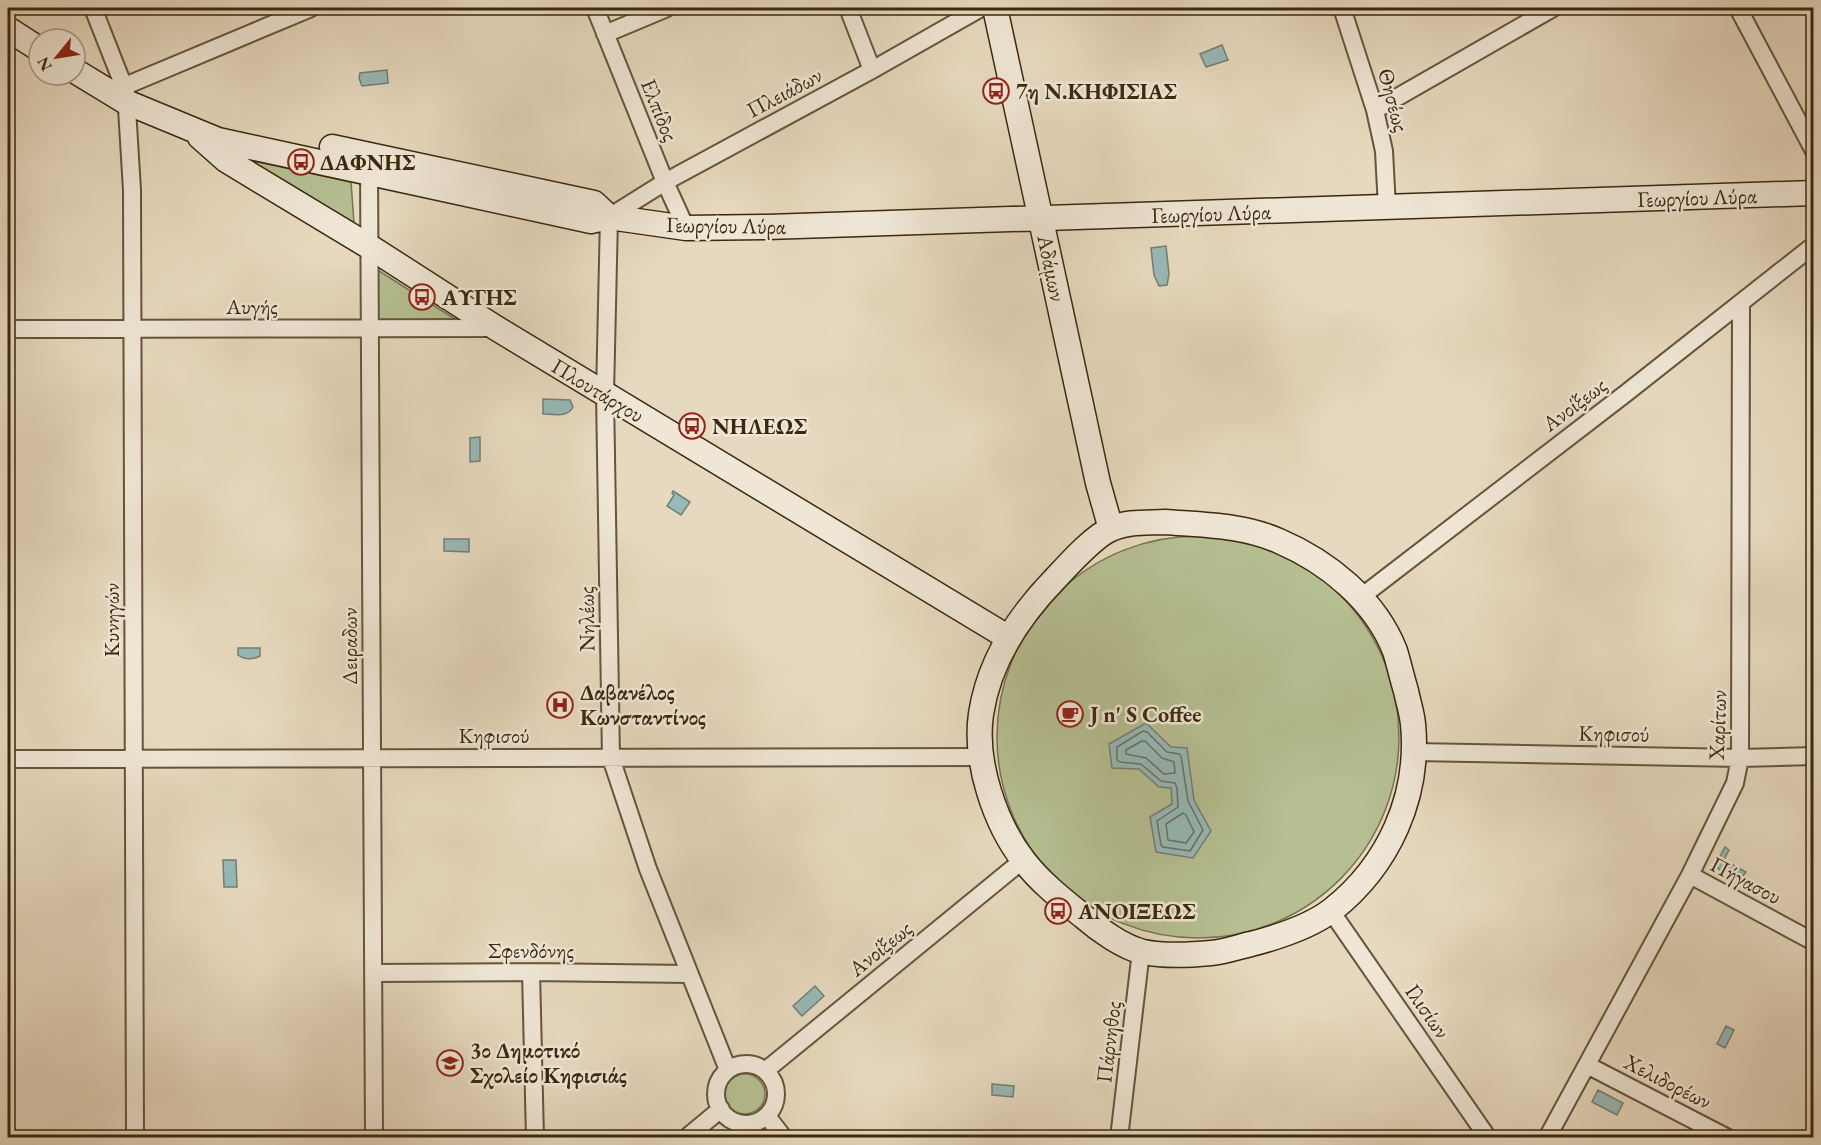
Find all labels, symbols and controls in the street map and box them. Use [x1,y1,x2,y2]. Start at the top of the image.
north arrow [27,27,87,87]
text: N [32,53,57,75]
street label: Πλειάδων [741,60,827,124]
street label: Θησέως [1371,65,1416,135]
street label: Ελπίδος [634,75,685,146]
bus stop icon: 7η Ν.ΚΗΦΙΣΙΑΣ [981,76,1011,106]
place label: 7η Ν.ΚΗΦΙΣΙΑΣ [1016,77,1178,106]
bus stop icon: ΔΑΦΝΗΣ [286,147,316,177]
place label: ΔΑΦΝΗΣ [320,148,416,177]
street label: Γεωργίου Λύρα [1637,181,1758,214]
street label: Γεωργίου Λύρα [1151,197,1272,230]
street label: Γεωργίου Λύρα [666,210,787,241]
street label: Αδάμων [1030,231,1073,304]
bus stop icon: ΑΥΓΗΣ [407,282,437,312]
place label: ΑΥΓΗΣ [441,283,517,312]
street label: Αυγής [225,292,278,321]
street label: Πλουτάρχου [546,351,649,429]
street label: Ανοίξεως [1535,371,1612,439]
bus stop icon: ΝΗΛΕΩΣ [677,411,707,441]
place label: ΝΗΛΕΩΣ [712,412,808,441]
street label: Κυνηγών [97,583,126,657]
street label: Νηλέως [571,586,602,652]
street label: Δειραδων [335,607,364,685]
place label: Δαβανέλος Κωνσταντίνος [580,678,706,732]
street label: Χαρίτων [1702,689,1733,762]
hospital icon: Δαβανέλος Κωνσταντίνος [545,690,575,720]
cafe icon: J n' S Coffee [1055,699,1085,729]
place label: J n' S Coffee [1088,700,1201,729]
street label: Κηφισού [1578,718,1650,749]
street label: Κηφισού [458,721,530,750]
street label: Πήγασου [1705,850,1786,911]
bus stop icon: ΑΝΟΙΞΕΩΣ [1043,896,1073,926]
place label: ΑΝΟΙΞΕΩΣ [1077,897,1196,926]
street label: Ανοίξεως [842,914,918,983]
street label: Σφενδόνης [488,936,574,965]
street label: Ιλισίων [1398,978,1457,1044]
street label: Πάρνηθος [1089,999,1128,1085]
place label: 3ο Δημοτικό Σχολείο Κηφισιάς [470,1036,627,1090]
street label: Χελιδορέων [1618,1047,1717,1116]
school or university icon: 3ο Δημοτικό Σχολείο Κηφισιάς [435,1048,465,1078]

